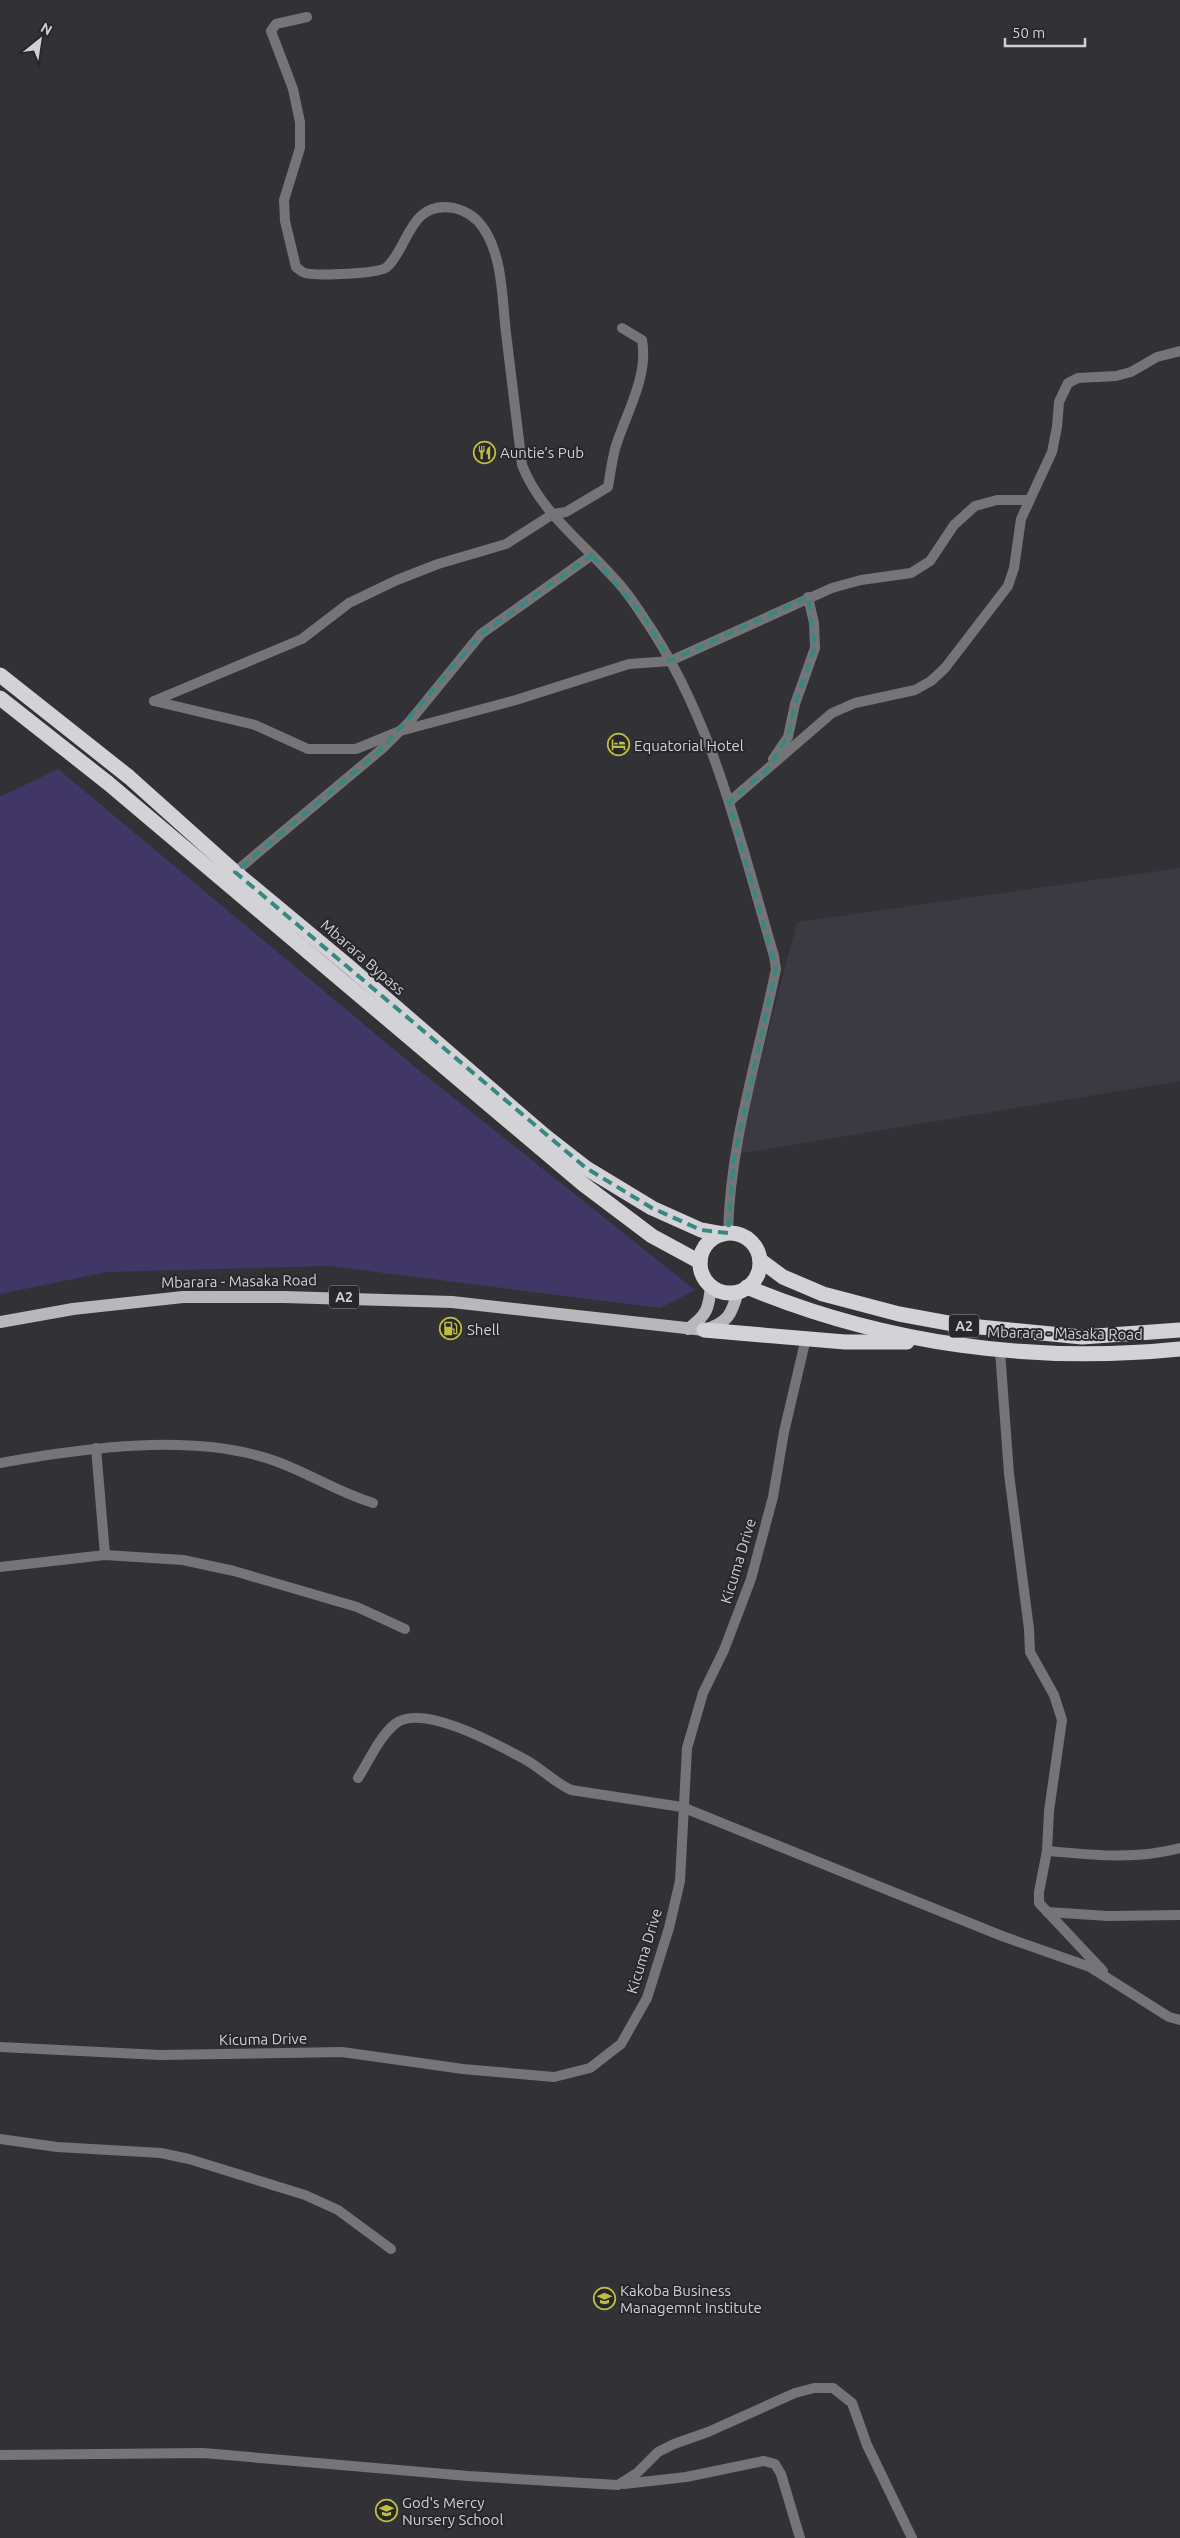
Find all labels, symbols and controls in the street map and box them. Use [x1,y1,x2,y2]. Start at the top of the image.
north arrow [15,15,65,65]
scale bar [1005,15,1085,47]
text: N [38,19,55,38]
text: 50 m [1012,24,1045,41]
restaurant icon: Auntie’s Pub [472,440,496,464]
place label: Auntie’s Pub [500,444,584,461]
hotel icon: Equatorial Hotel [606,733,630,757]
place label: Equatorial Hotel [634,737,744,754]
street label: Mbarara Bypass [317,916,409,998]
street label: Mbarara - Masaka Road [161,1271,317,1291]
road number: A2 [329,1285,359,1308]
road number: A2 [949,1314,979,1338]
fuel station icon: Shell [439,1317,463,1341]
place label: Shell [467,1321,500,1338]
street label: Mbarara - Masaka Road [987,1323,1143,1343]
street label: Kicuma Drive [717,1516,759,1606]
street label: Kicuma Drive [623,1906,665,1996]
street label: Kicuma Drive [219,2030,307,2048]
place label: Kakoba Business Managemnt Institute [620,2282,762,2316]
school or university icon: Kakoba Business Managemnt Institute [592,2287,616,2311]
place label: God's Mercy Nursery School [402,2494,503,2528]
school or university icon: God's Mercy Nursery School [374,2499,398,2523]

